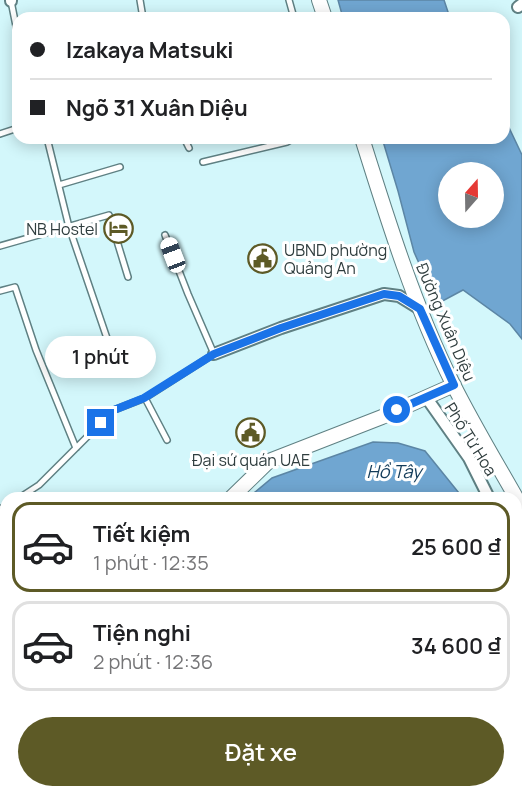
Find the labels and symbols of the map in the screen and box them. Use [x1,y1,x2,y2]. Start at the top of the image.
north arrow [438,162,504,228]
hotel icon: NB Hostel [103,213,135,245]
place label: NB Hostel [26,218,98,240]
car [158,235,188,275]
place label: UBND phường Quảng An [284,239,387,279]
public building icon: UBND phường Quảng An [247,243,279,275]
street label: Đường Xuân Diệu [411,260,481,384]
callout: 1 phút [45,336,156,378]
route start [383,396,410,423]
street label: Phố Từ Hoa [440,398,502,480]
route end [87,409,114,436]
public building icon: Đại sứ quán UAE [235,416,267,448]
place label: Đại sứ quán UAE [192,449,310,471]
water label: Hồ Tây [367,459,424,483]

